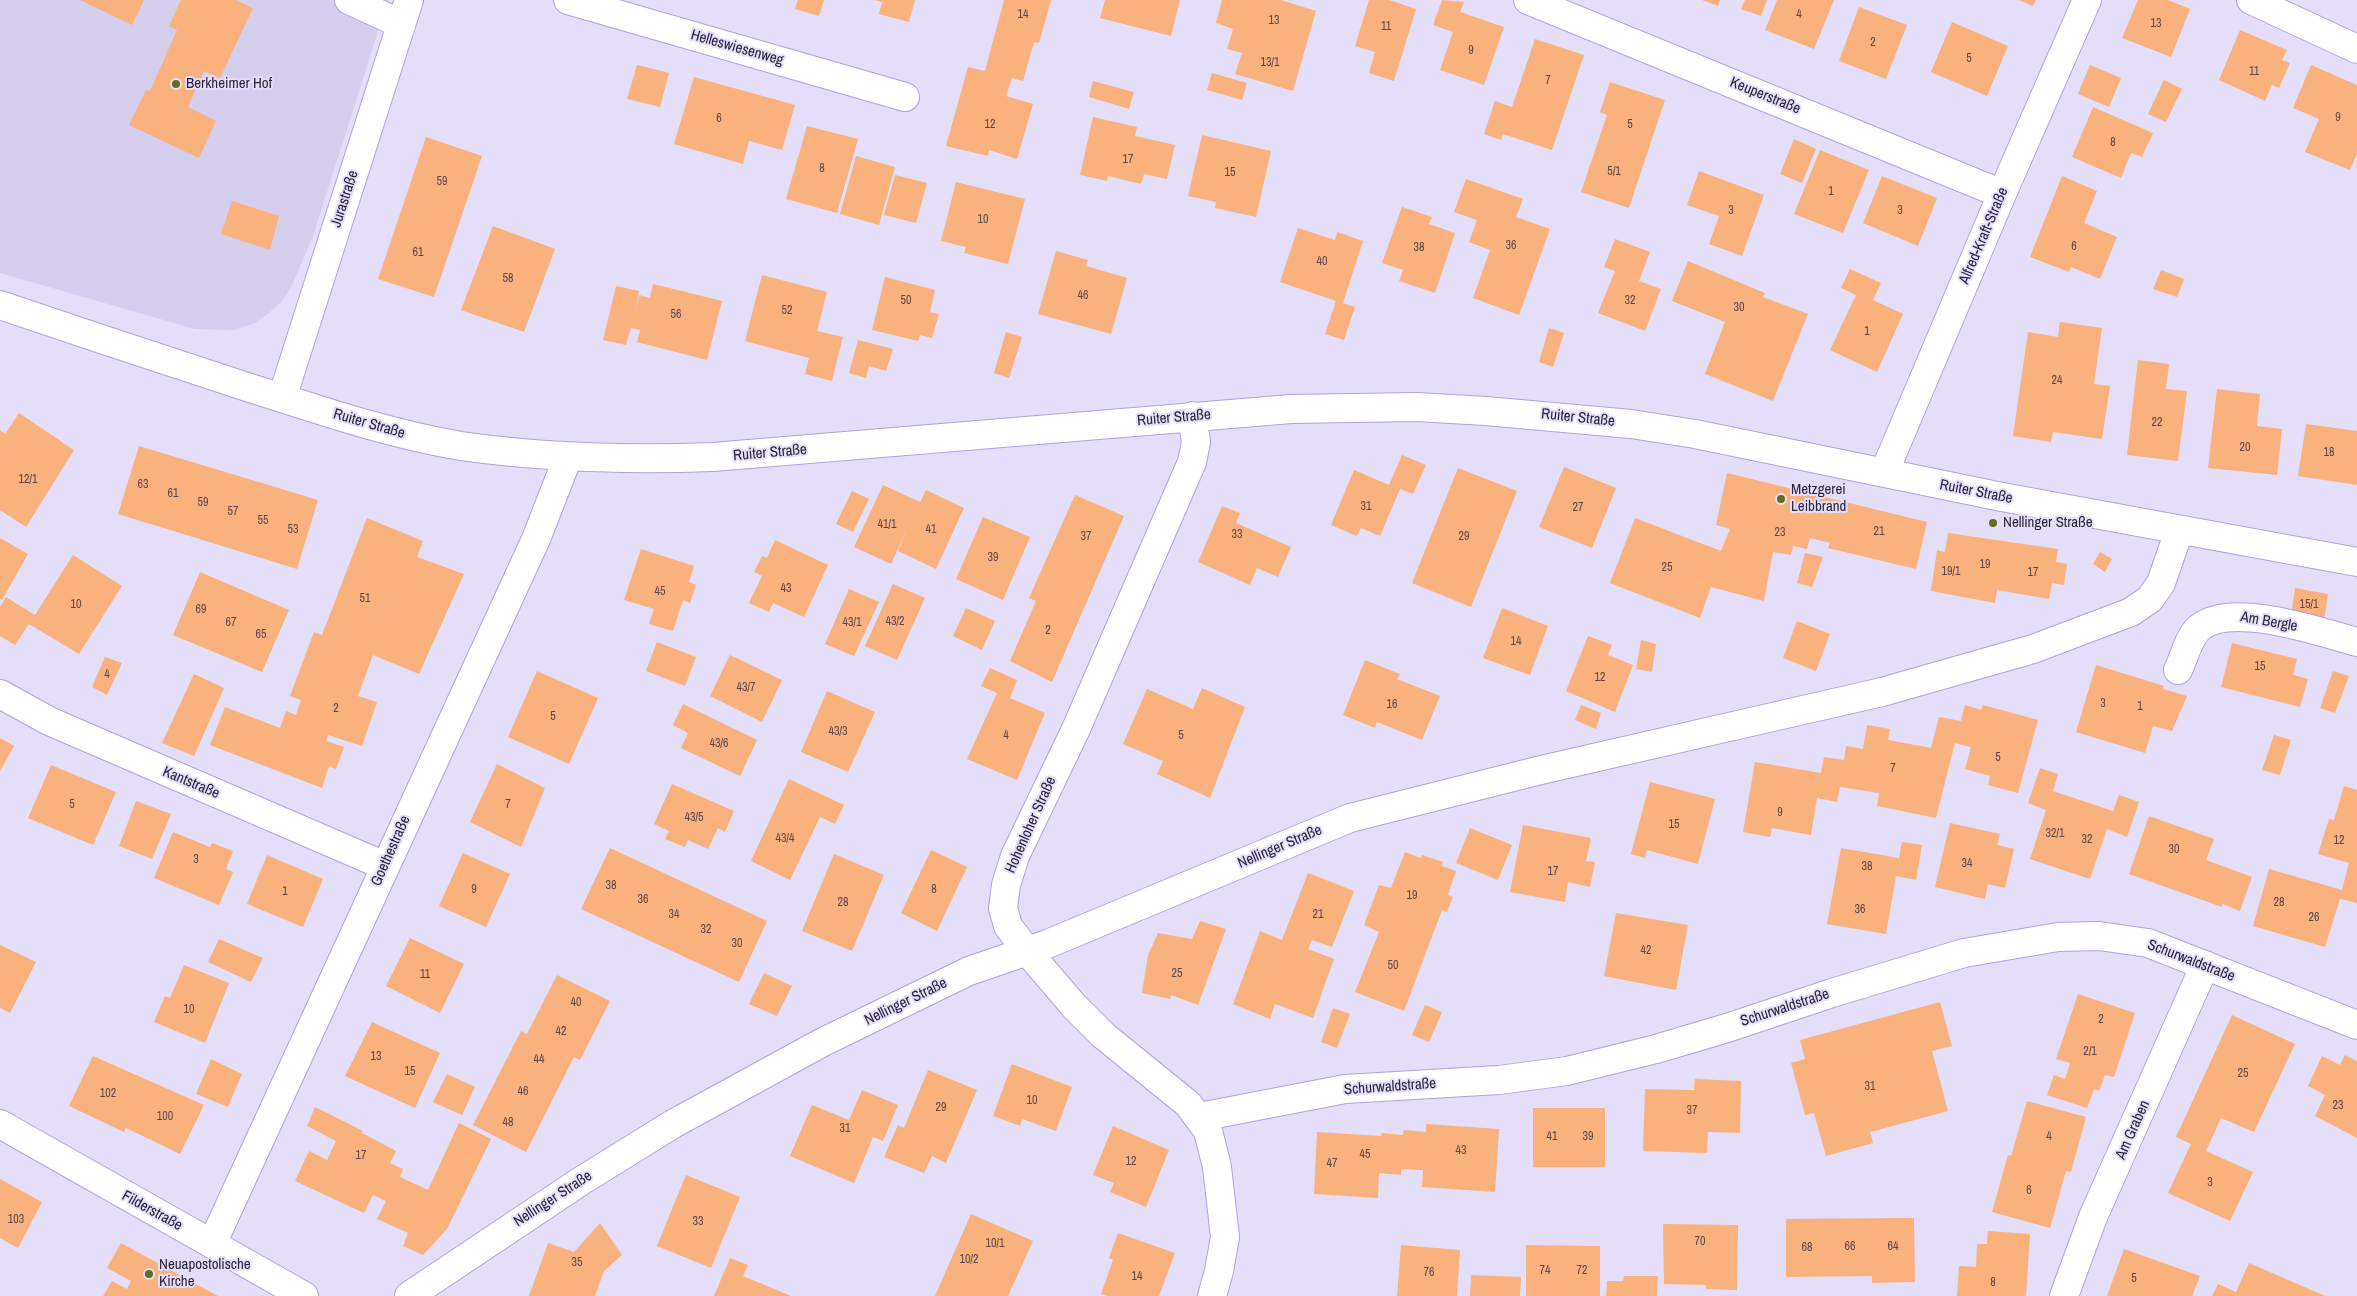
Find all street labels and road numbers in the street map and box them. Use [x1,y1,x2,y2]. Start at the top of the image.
street label: Helleswiesenweg [689,26,785,70]
street label: Keuperstraße [1727,74,1803,118]
street label: Jurastraße [327,168,363,230]
street label: Alfred-Kraft-Straße [1956,185,2012,287]
street label: Ruiter Straße [331,405,407,443]
street label: Ruiter Straße [1540,405,1616,431]
street label: Ruiter Straße [1136,406,1212,430]
street label: Ruiter Straße [732,441,808,465]
street label: Ruiter Straße [1938,476,2014,508]
street label: Am Bergle [2239,608,2299,636]
street label: Kantstraße [160,763,222,803]
street label: Hohenloher Straße [1002,774,1060,876]
street label: Goethestraße [367,813,415,889]
street label: Nellinger Straße [1235,821,1325,873]
street label: Schurwaldstraße [2145,936,2237,986]
street label: Nellinger Straße [862,974,950,1030]
street label: Schurwaldstraße [1738,985,1832,1031]
street label: Schurwaldstraße [1343,1075,1437,1099]
street label: Am Graben [2112,1098,2154,1162]
street label: Nellinger Straße [511,1167,595,1231]
street label: Filderstraße [119,1187,185,1235]

